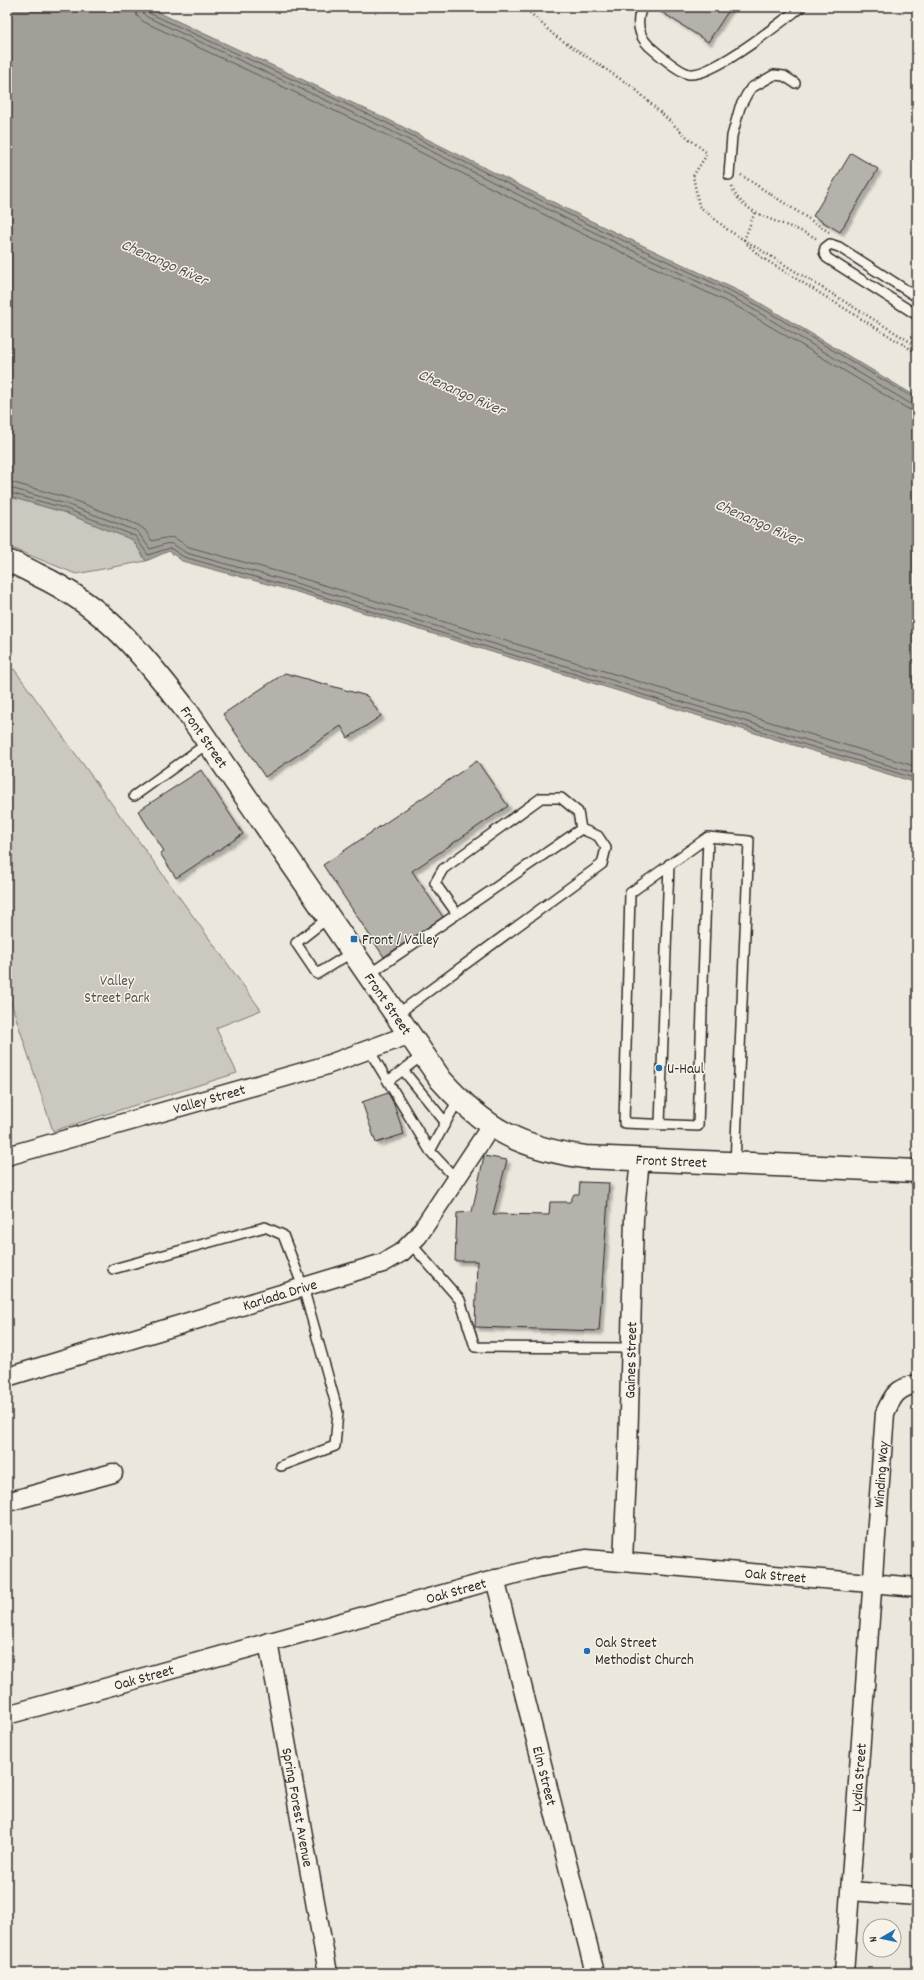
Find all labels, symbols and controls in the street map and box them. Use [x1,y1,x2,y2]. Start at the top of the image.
water label: Chenango River [117,234,213,293]
water label: Chenango River [414,364,510,423]
water label: Chenango River [711,494,807,553]
street label: Front Street [173,702,232,774]
place label: Front / Valley [362,930,440,952]
marker: Front / Valley [349,934,359,944]
street label: Front Street [357,969,416,1041]
park label: Valley Street Park [84,971,150,1010]
place label: U-Haul [667,1059,705,1081]
marker: U-Haul [654,1063,664,1073]
street label: Valley Street [171,1080,249,1121]
street label: Front Street [635,1150,708,1175]
street label: Karlada Drive [240,1274,321,1318]
street label: Gaines Street [620,1321,644,1399]
street label: Winding Way [869,1439,896,1509]
street label: Oak Street [744,1563,807,1591]
street label: Oak Street [424,1573,490,1611]
place label: Oak Street Methodist Church [595,1633,694,1672]
marker: Oak Street Methodist Church [582,1646,592,1656]
street label: Oak Street [112,1660,178,1698]
street label: Lydia Street [847,1742,874,1813]
street label: Elm Street [525,1744,561,1809]
street label: Spring Forest Avenue [274,1746,318,1869]
north arrow [862,1918,902,1958]
text: N [866,1935,882,1943]

